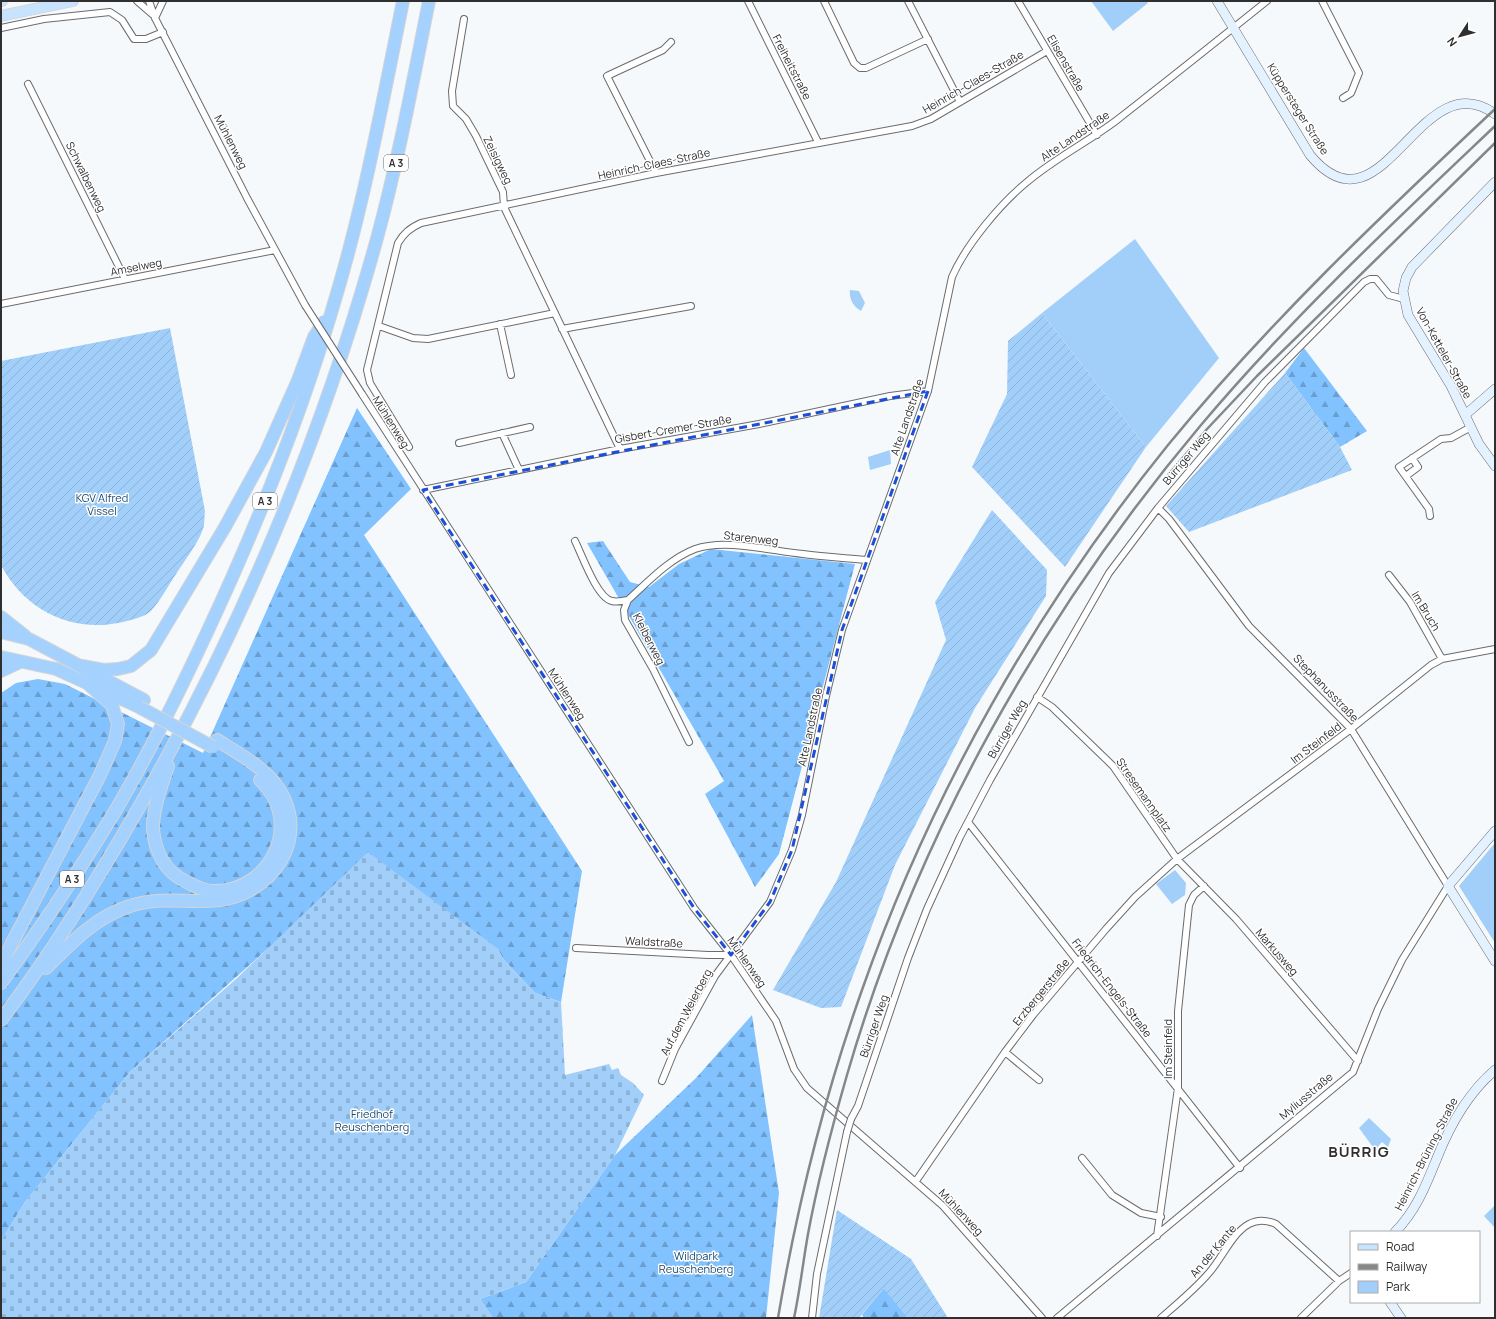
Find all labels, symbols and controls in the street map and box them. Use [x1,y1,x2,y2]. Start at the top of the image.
north arrow [1440,16,1480,56]
street label: Freiheitstraße [770,32,816,102]
street label: Elisenstraße [1044,32,1089,94]
text: N [1443,34,1460,50]
street label: Heinrich-Claes-Straße [920,46,1026,117]
street label: Küppersteger Straße [1264,60,1333,158]
street label: Alte Landstraße [1037,107,1113,164]
street label: Mühlenweg [211,112,251,171]
street label: Zeisigweg [480,133,517,186]
street label: Schwalbenweg [63,139,110,215]
street label: Heinrich-Claes-Straße [596,144,712,183]
road number: A 3 [384,155,408,171]
street label: Amselweg [109,254,163,279]
street label: Von-Ketteler-Straße [1413,304,1476,402]
street label: Alte Landstraße [886,376,927,457]
street label: Mühlenweg [369,393,413,451]
street label: Gisbert-Cremer-Straße [613,411,733,446]
street label: Bürriger Weg [1159,428,1212,488]
park label: KGV Alfred Vissel [76,490,128,518]
road number: A 3 [253,493,277,509]
street label: Starenweg [723,527,779,548]
street label: Im Bruch [1409,588,1444,633]
street label: Kleiberweg [630,610,669,667]
street label: Stephanusstraße [1290,651,1363,725]
street label: Mühlenweg [545,665,590,722]
street label: Alte Landstraße [794,686,825,768]
street label: Bürriger Weg [984,697,1029,761]
street label: Im Steinfeld [1287,719,1344,767]
street label: Stresemannplatz [1113,755,1176,835]
road number: A 3 [60,871,84,887]
street label: Markusweg [1253,925,1302,978]
street label: Waldstraße [625,932,684,951]
street label: Mühlenweg [724,933,770,990]
street label: Friedrich-Engels-Straße [1069,935,1156,1041]
street label: Erzbergerstraße [1009,954,1073,1028]
street label: Auf dem Weierberg [656,966,715,1058]
street label: Bürriger Weg [856,992,891,1059]
street label: Im Steinfeld [1160,1019,1175,1079]
street label: Myliusstraße [1276,1068,1336,1122]
street label: Heinrich-Brüning-Straße [1391,1094,1461,1213]
park label: Friedhof Reuschenberg [335,1106,409,1134]
district label: BÜRRIG [1328,1141,1390,1162]
street label: Mühlenweg [936,1185,987,1238]
street label: An der Kante [1186,1221,1239,1280]
legend [1350,1231,1480,1303]
text: Road [1386,1238,1414,1255]
park label: Wildpark Reuschenberg [659,1248,733,1276]
text: Railway [1386,1258,1428,1275]
text: Park [1386,1278,1411,1295]

